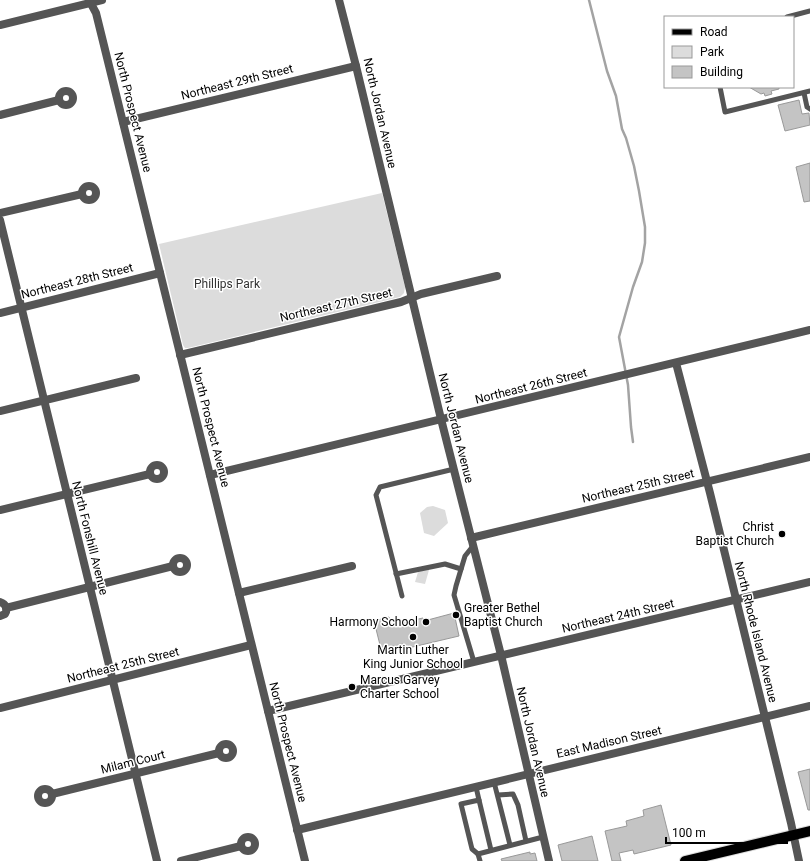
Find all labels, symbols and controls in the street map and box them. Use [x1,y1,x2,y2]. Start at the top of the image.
legend [664,16,794,88]
text: Road [700,25,728,39]
text: Park [700,45,725,59]
street label: North Prospect Avenue [111,50,155,174]
street label: North Jordan Avenue [360,56,400,170]
street label: Northeast 29th Street [180,61,295,103]
text: Building [700,65,743,79]
street label: Northeast 28th Street [20,260,135,302]
park label: Phillips Park [194,277,261,291]
street label: Northeast 27th Street [278,285,394,325]
street label: North Prospect Avenue [189,365,233,489]
street label: Northeast 26th Street [474,365,589,407]
street label: North Jordan Avenue [436,372,476,484]
street label: Northeast 25th Street [580,466,696,506]
street label: North Fonshill Avenue [69,480,111,596]
place label: Christ Baptist Church [695,520,774,548]
marker: Christ Baptist Church [777,529,787,539]
street label: North Rhode Island Avenue [732,560,780,704]
street label: Northeast 24th Street [560,596,676,636]
place label: Greater Bethel Baptist Church [464,601,543,629]
marker: Greater Bethel Baptist Church [451,610,461,620]
place label: Harmony School [330,615,418,629]
marker: Harmony School [421,617,431,627]
marker: Martin Luther King Junior School [408,632,418,642]
place label: Martin Luther King Junior School [363,643,463,671]
street label: Northeast 25th Street [66,644,181,686]
place label: Marcus Garvey Charter School [360,673,440,701]
street label: North Prospect Avenue [266,680,310,804]
marker: Marcus Garvey Charter School [347,682,357,692]
street label: North Jordan Avenue [513,685,553,799]
street label: East Madison Street [555,723,663,761]
street label: Milam Court [99,747,167,777]
scale bar [666,819,787,845]
text: 100 m [672,826,706,840]

